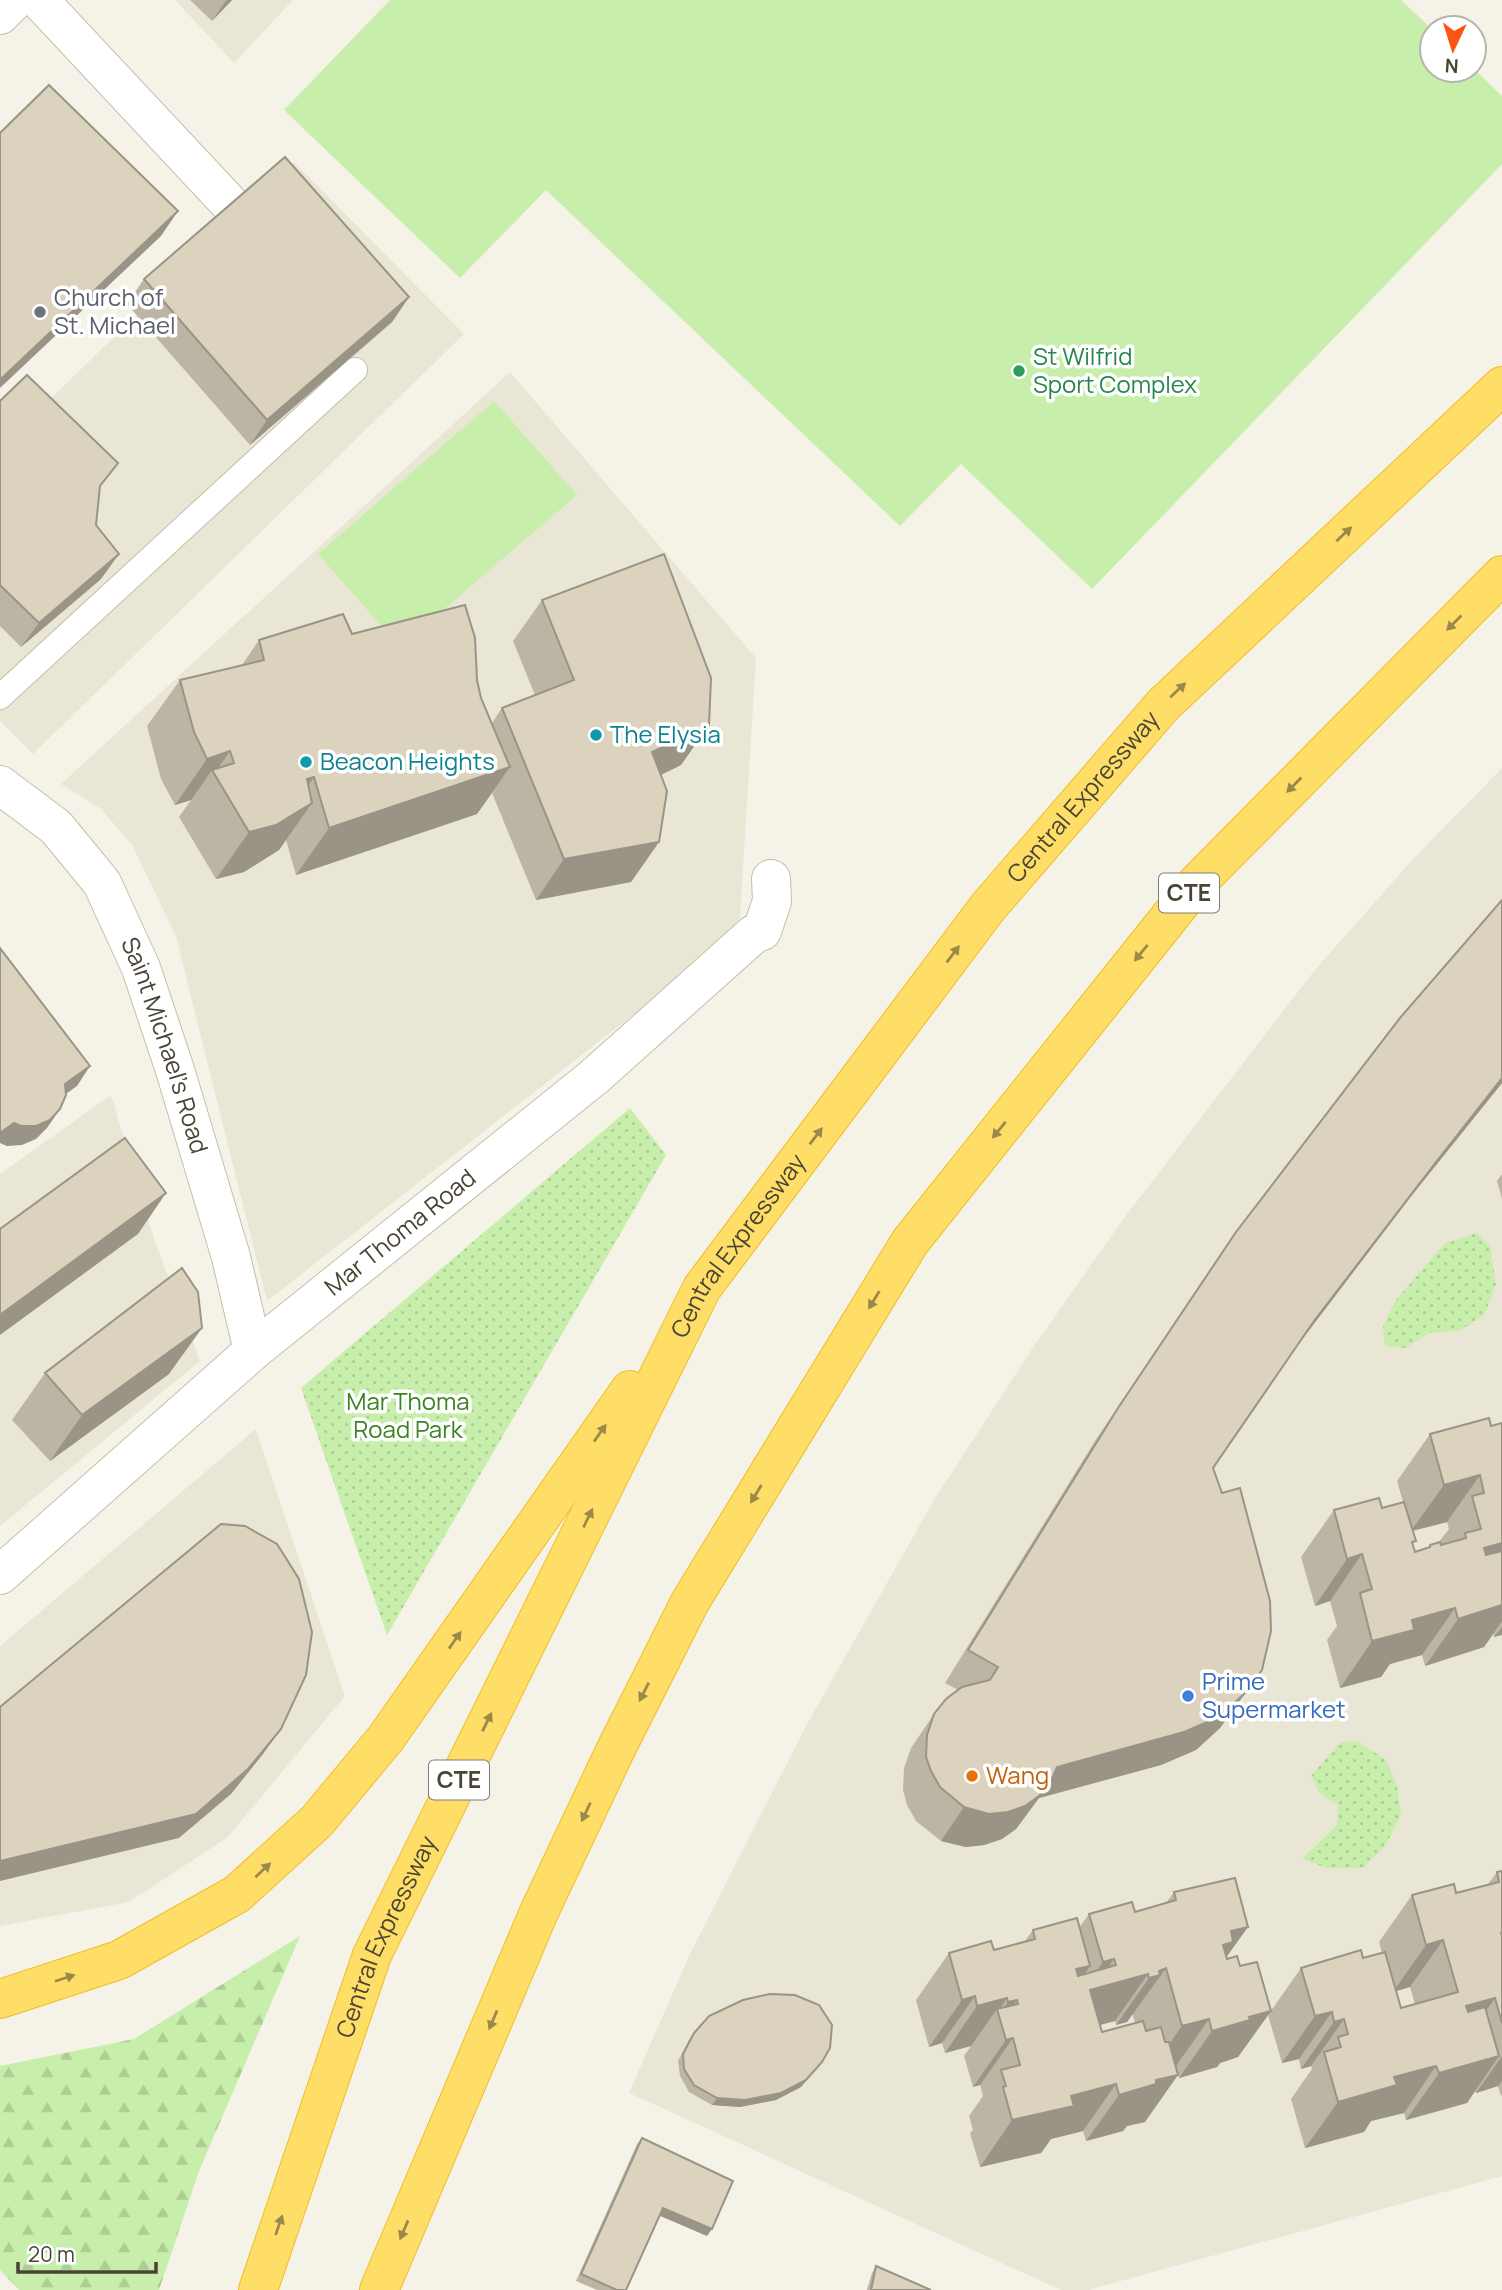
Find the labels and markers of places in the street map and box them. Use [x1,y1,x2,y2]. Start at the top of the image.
place label: Church of St. Michael [54,280,176,341]
marker: Church of St. Michael [32,304,48,320]
place label: St Wilfrid Sport Complex [1033,339,1197,400]
marker: St Wilfrid Sport Complex [1011,363,1027,379]
place label: The Elysia [610,717,721,750]
marker: The Elysia [588,727,604,743]
place label: Beacon Heights [320,744,495,777]
marker: Beacon Heights [298,754,314,770]
place label: Prime Supermarket [1202,1664,1346,1725]
marker: Prime Supermarket [1180,1688,1196,1704]
place label: Wang [986,1758,1049,1791]
marker: Wang [964,1768,980,1784]

